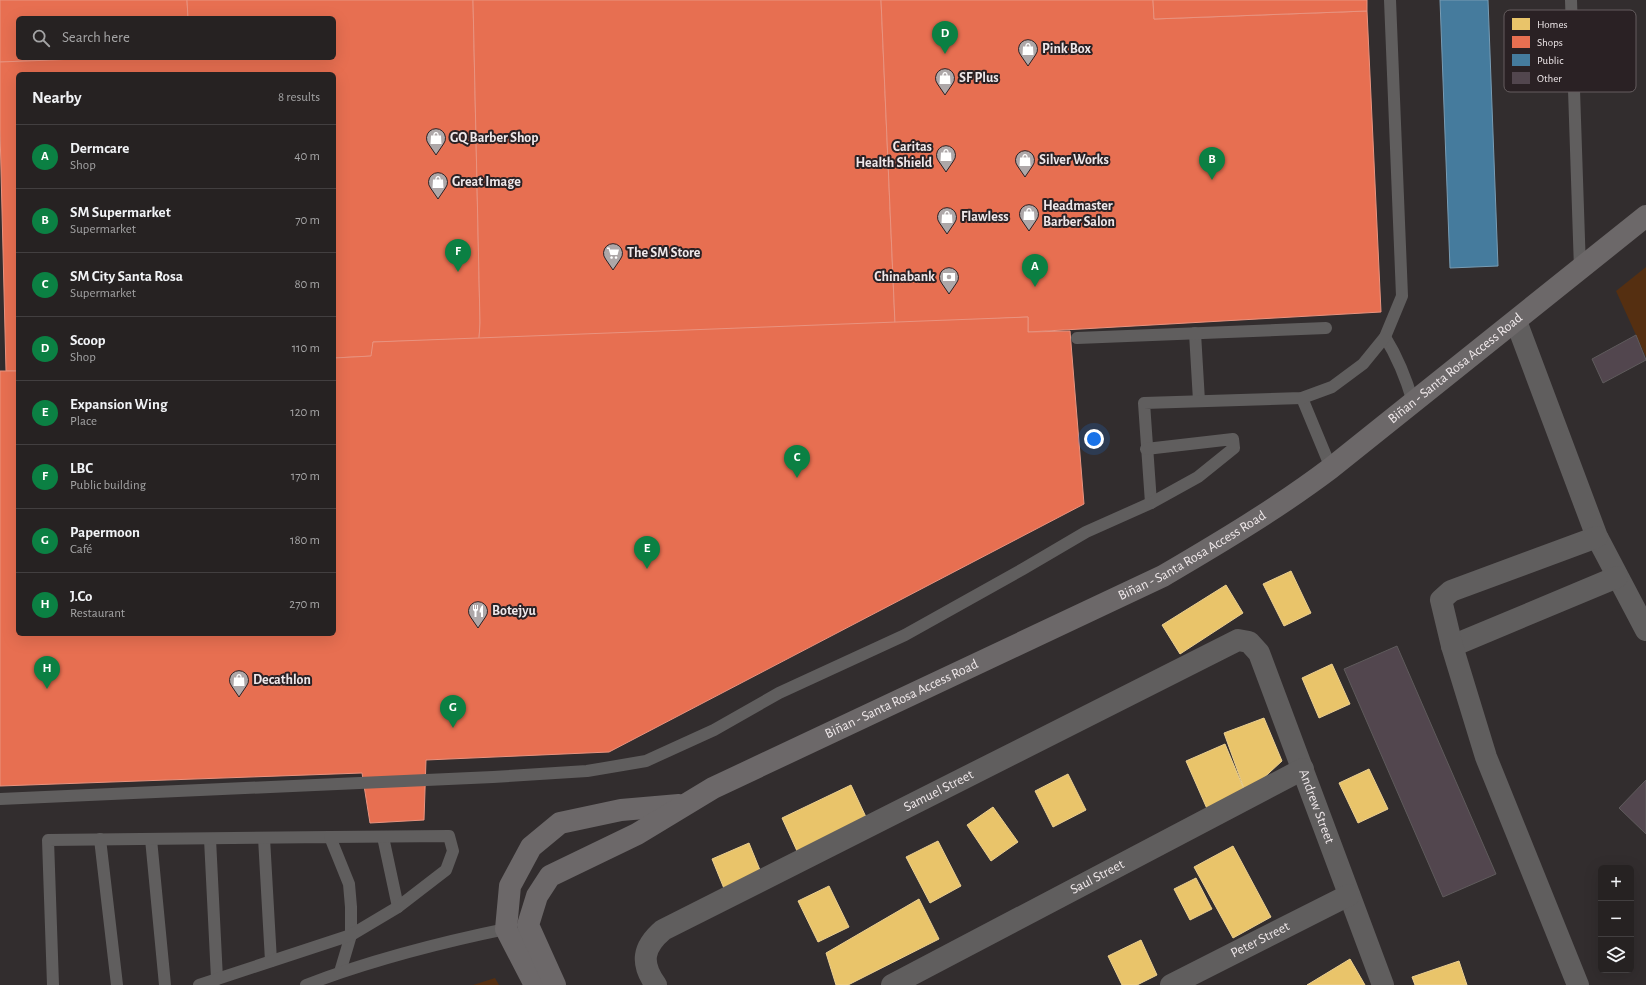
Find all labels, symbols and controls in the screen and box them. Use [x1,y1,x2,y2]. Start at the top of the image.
legend [1504,10,1636,92]
search box [16,16,336,60]
text: Homes [1537,19,1568,30]
pin: D [932,21,958,54]
icon: search [30,27,52,49]
text: Search here [62,30,130,45]
text: Shops [1537,37,1563,48]
shop icon: Pink Box [1017,38,1039,66]
place label: Pink Box [1042,42,1092,56]
text: Public [1537,55,1564,66]
shop icon: SF Plus [934,67,956,95]
place label: SF Plus [959,71,999,85]
text: Other [1537,73,1562,84]
text: Nearby [32,89,82,106]
text: 8 results [278,91,320,104]
shop icon: GQ Barber Shop [425,127,447,155]
place label: GQ Barber Shop [450,131,539,145]
place label: Caritas Health Shield [856,140,933,170]
text: Dermcare [70,141,129,156]
shop icon: Caritas Health Shield [935,144,957,172]
pin: B [1199,147,1225,180]
shop icon: Silver Works [1014,149,1036,177]
text: A [41,150,49,163]
text: 40 m [294,150,320,163]
place label: Silver Works [1039,153,1109,167]
text: Shop [70,159,96,172]
shop icon: Great Image [427,171,449,199]
place label: Great Image [452,175,521,189]
place label: Headmaster Barber Salon [1043,199,1115,229]
shop icon: Headmaster Barber Salon [1018,203,1040,231]
text: SM Supermarket [70,205,171,220]
shop icon: Flawless [936,206,958,234]
place label: Flawless [961,210,1009,224]
text: B [41,214,49,227]
text: 70 m [295,214,320,227]
text: Supermarket [70,223,136,236]
pin: F [445,239,471,272]
supermarket icon: The SM Store [602,242,624,270]
place label: The SM Store [627,246,701,260]
pin: A [1022,254,1048,287]
bank icon: Chinabank [938,266,960,294]
text: SM City Santa Rosa [70,269,183,284]
place label: Chinabank [874,270,935,284]
text: C [42,278,48,291]
text: 80 m [294,278,320,291]
text: Supermarket [70,287,136,300]
street label: Biñan - Santa Rosa Access Road [1386,311,1525,426]
text: Scoop [70,333,106,348]
text: D [41,342,49,355]
text: 110 m [292,342,320,355]
text: Shop [70,351,96,364]
text: Expansion Wing [70,397,167,412]
text: E [42,406,48,419]
text: 120 m [290,406,320,419]
text: Place [70,415,97,428]
your location [1084,429,1104,449]
pin: C [784,445,810,478]
text: LBC [70,461,93,476]
text: F [42,470,48,483]
text: 170 m [291,470,320,483]
text: Public building [70,479,146,492]
street label: Biñan - Santa Rosa Access Road [1116,508,1268,603]
text: Papermoon [70,525,140,540]
text: G [41,534,49,547]
text: 180 m [290,534,320,547]
pin: E [634,536,660,569]
text: Café [70,543,92,556]
text: J.Co [70,589,92,604]
text: H [40,598,50,611]
text: 270 m [289,598,320,611]
restaurant icon: Botejyu [467,600,489,628]
place label: Botejyu [492,604,536,618]
text: Restaurant [70,607,125,620]
pin: H [34,656,60,689]
street label: Biñan - Santa Rosa Access Road [823,657,980,741]
shop icon: Decathlon [228,669,250,697]
place label: Decathlon [253,673,311,687]
pin: G [440,695,466,728]
street label: Samuel Street [902,767,976,814]
street label: Andrew Street [1296,767,1337,846]
street label: Saul Street [1068,857,1127,897]
map controls [1598,865,1634,973]
button: + [1598,865,1634,901]
button: − [1598,901,1634,937]
street label: Peter Street [1229,919,1292,961]
button: layers [1598,937,1634,973]

